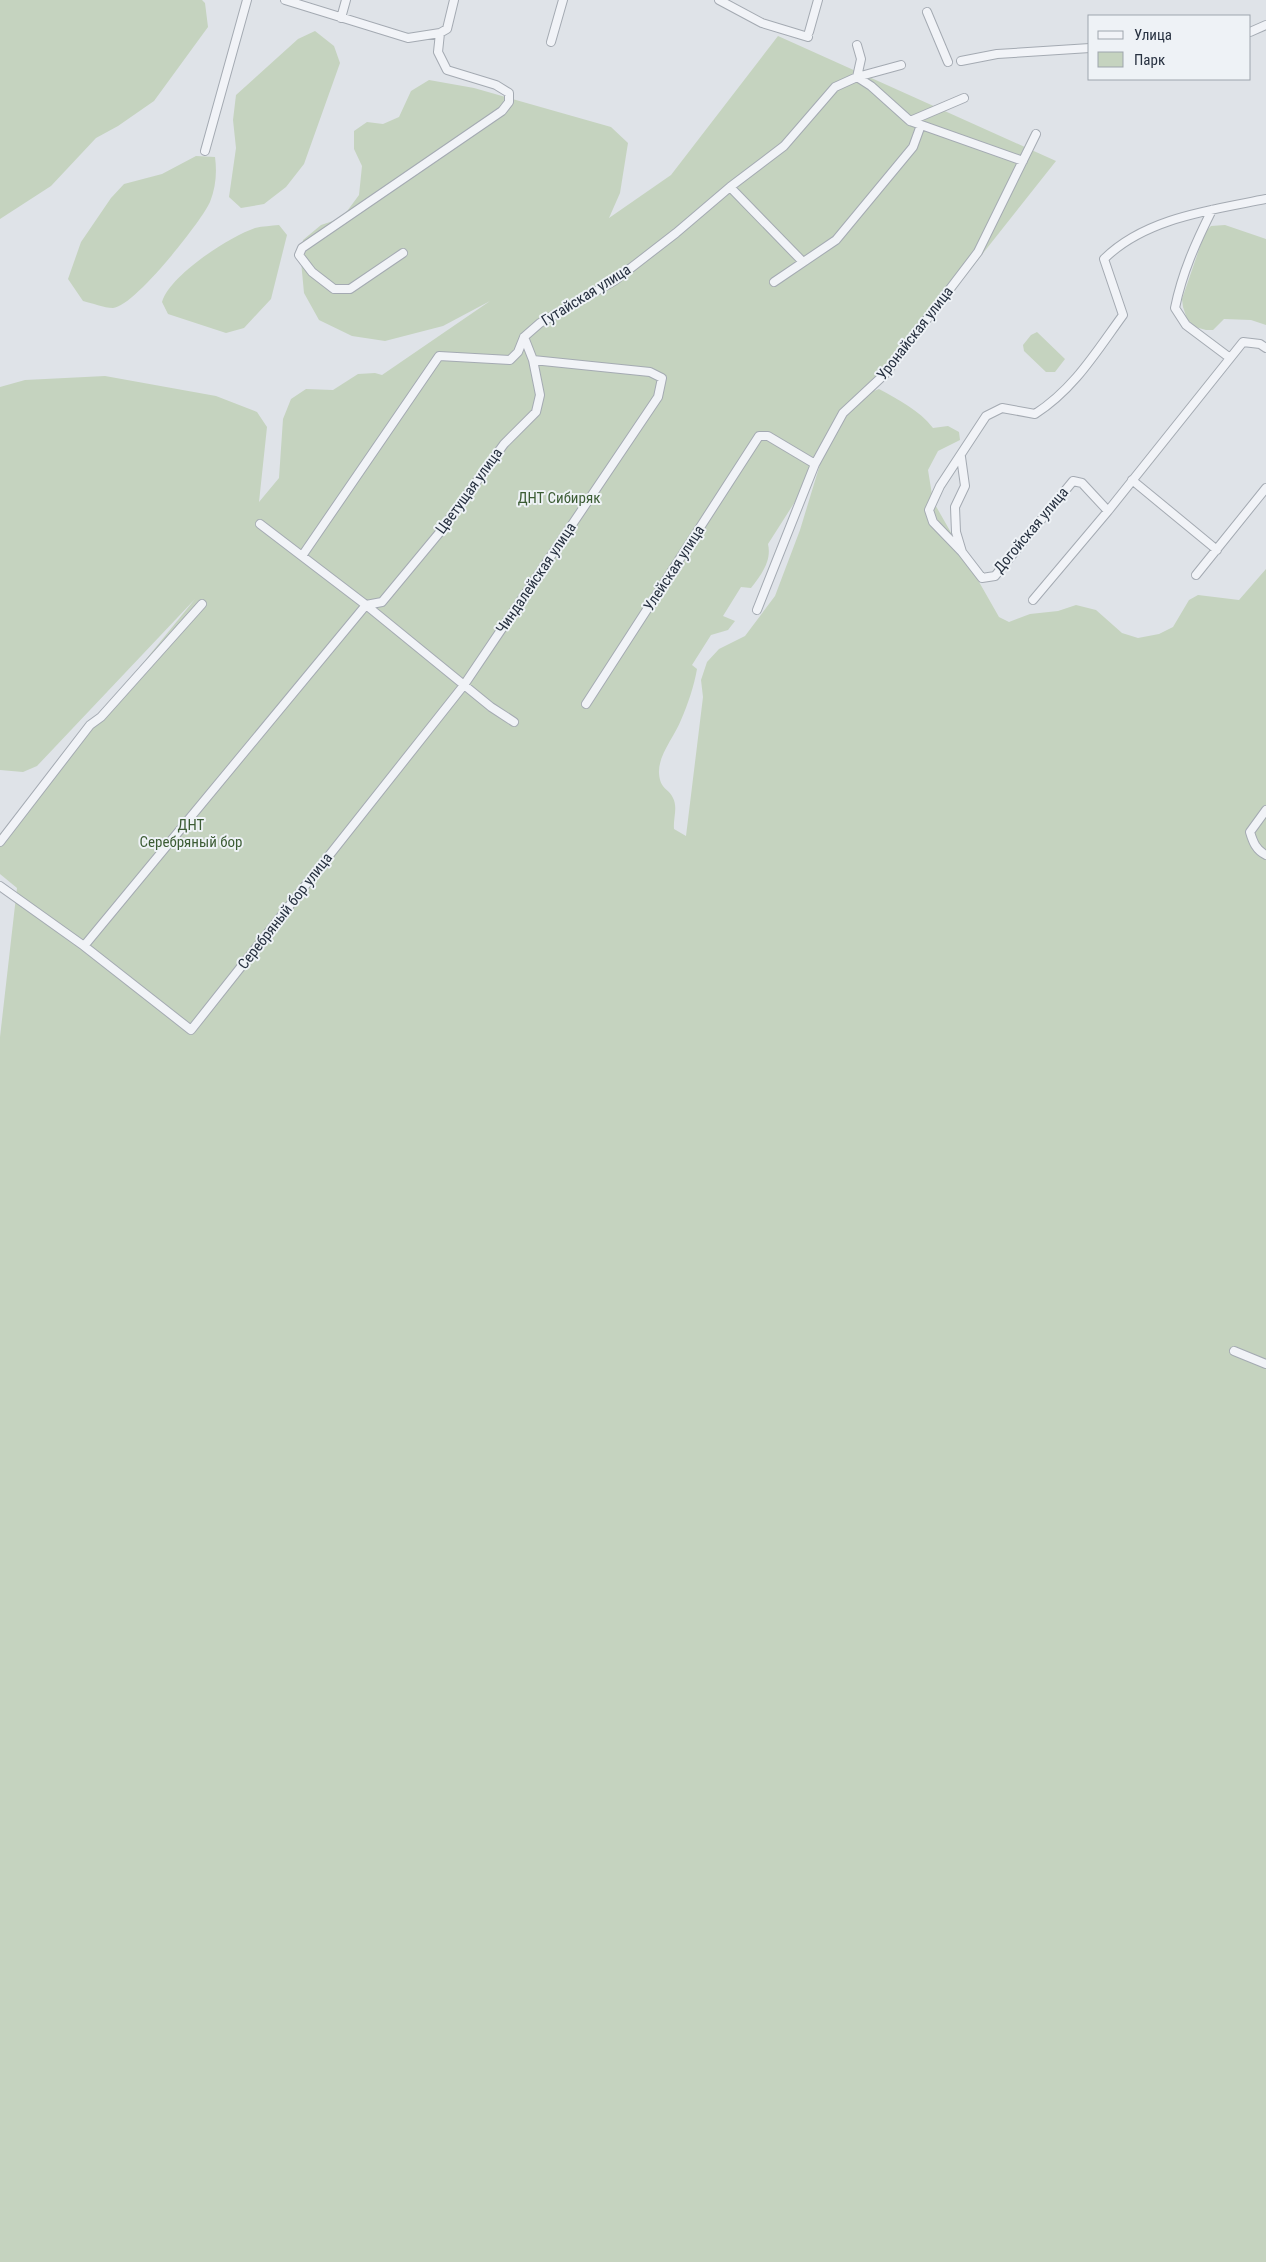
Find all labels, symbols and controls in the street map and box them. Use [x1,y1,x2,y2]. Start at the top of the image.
legend [1088,15,1251,80]
text: Улица [1134,26,1172,44]
text: Парк [1134,51,1165,69]
street label: Гутайская улица [538,260,634,330]
street label: Уронайская улица [873,283,957,383]
street label: Цветущая улица [432,445,506,537]
street label: Догойская улица [990,483,1072,577]
park label: ДНТ Сибиряк [518,489,600,507]
street label: Чиндалейская улица [492,519,580,637]
street label: Улейская улица [640,522,708,614]
park label: ДНТ Серебряный бор [140,816,242,851]
street label: Серебряный бор улица [234,849,336,973]

